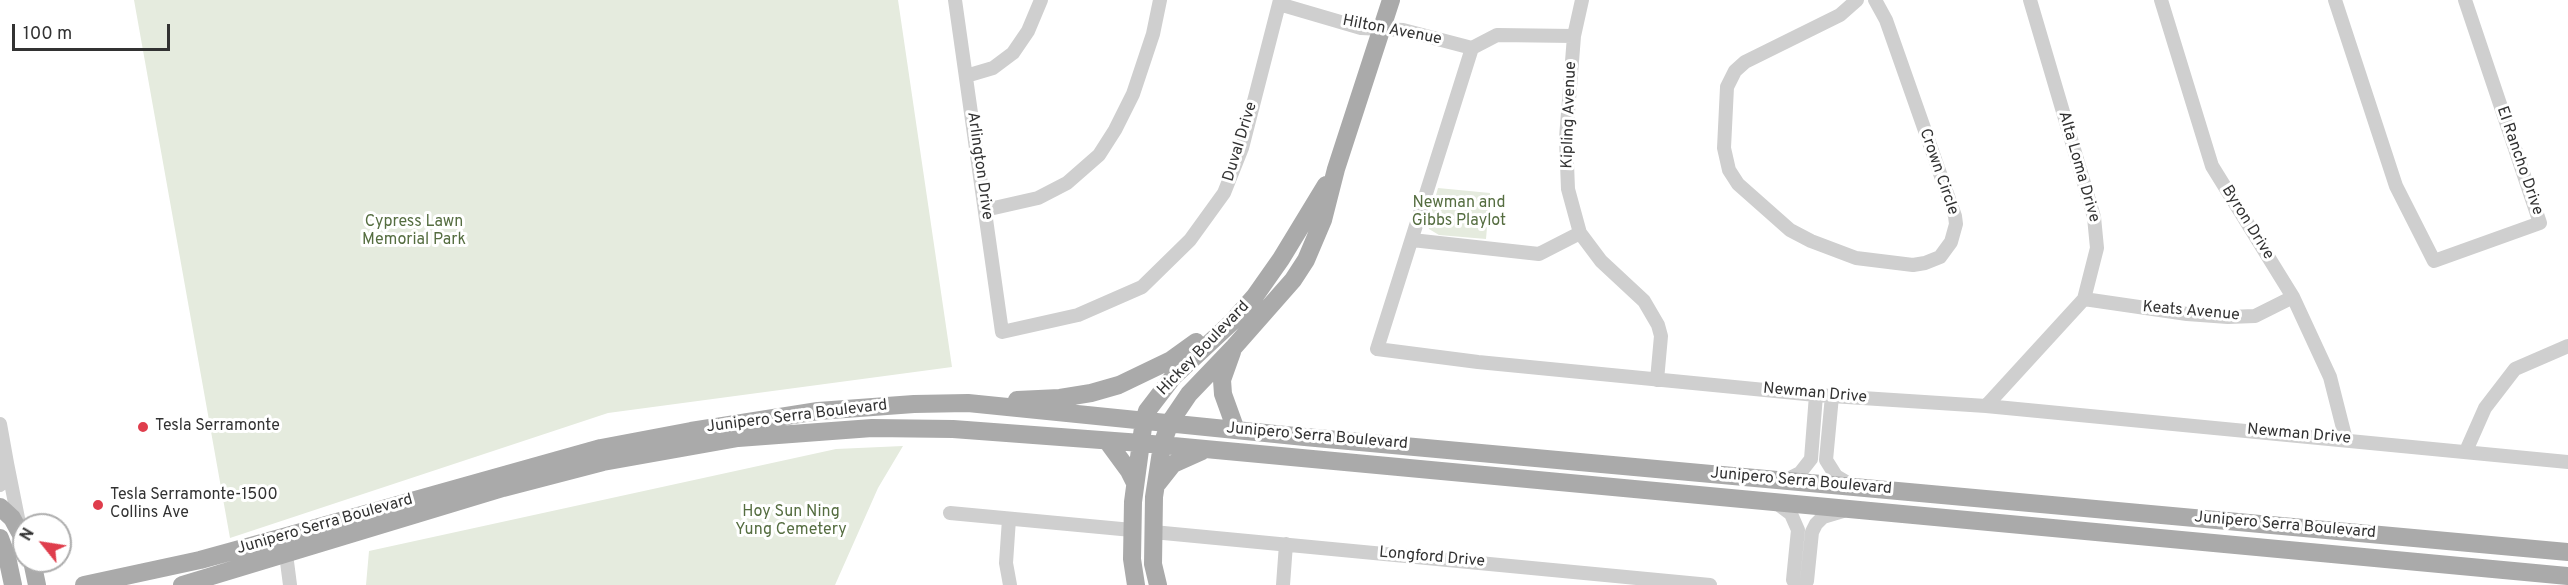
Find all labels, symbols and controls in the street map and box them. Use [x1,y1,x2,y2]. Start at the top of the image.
scale bar [15,12,172,50]
street label: Hilton Avenue [1341,12,1443,50]
text: 100 m [23,23,72,46]
street label: Kipling Avenue [1559,61,1581,169]
street label: Duval Drive [1220,100,1262,184]
street label: El Rancho Drive [2491,104,2547,218]
street label: Alta Loma Drive [2053,109,2103,225]
street label: Arlington Drive [962,111,996,221]
street label: Crown Circle [1914,126,1962,218]
street label: Byron Drive [2217,182,2277,264]
park label: Newman and Gibbs Playlot [1412,194,1506,232]
park label: Cypress Lawn Memorial Park [362,213,466,251]
street label: Hickey Boulevard [1154,298,1254,400]
street label: Keats Avenue [2142,298,2240,326]
street label: Newman Drive [1762,380,1868,408]
street label: Junipero Serra Boulevard [705,396,889,438]
place label: Tesla Serramonte [155,417,280,437]
street label: Junipero Serra Boulevard [1225,419,1409,455]
marker: Tesla Serramonte [136,420,150,434]
street label: Newman Drive [2246,421,2352,449]
street label: Junipero Serra Boulevard [1709,464,1893,500]
place label: Tesla Serramonte-1500 Collins Ave [110,486,278,524]
street label: Junipero Serra Boulevard [235,491,415,559]
marker: Tesla Serramonte-1500 Collins Ave [91,498,105,512]
park label: Hoy Sun Ning Yung Cemetery [735,503,847,541]
street label: Junipero Serra Boulevard [2193,508,2377,544]
north arrow [12,513,72,573]
text: N [17,525,40,545]
street label: Longford Drive [1378,544,1486,572]

